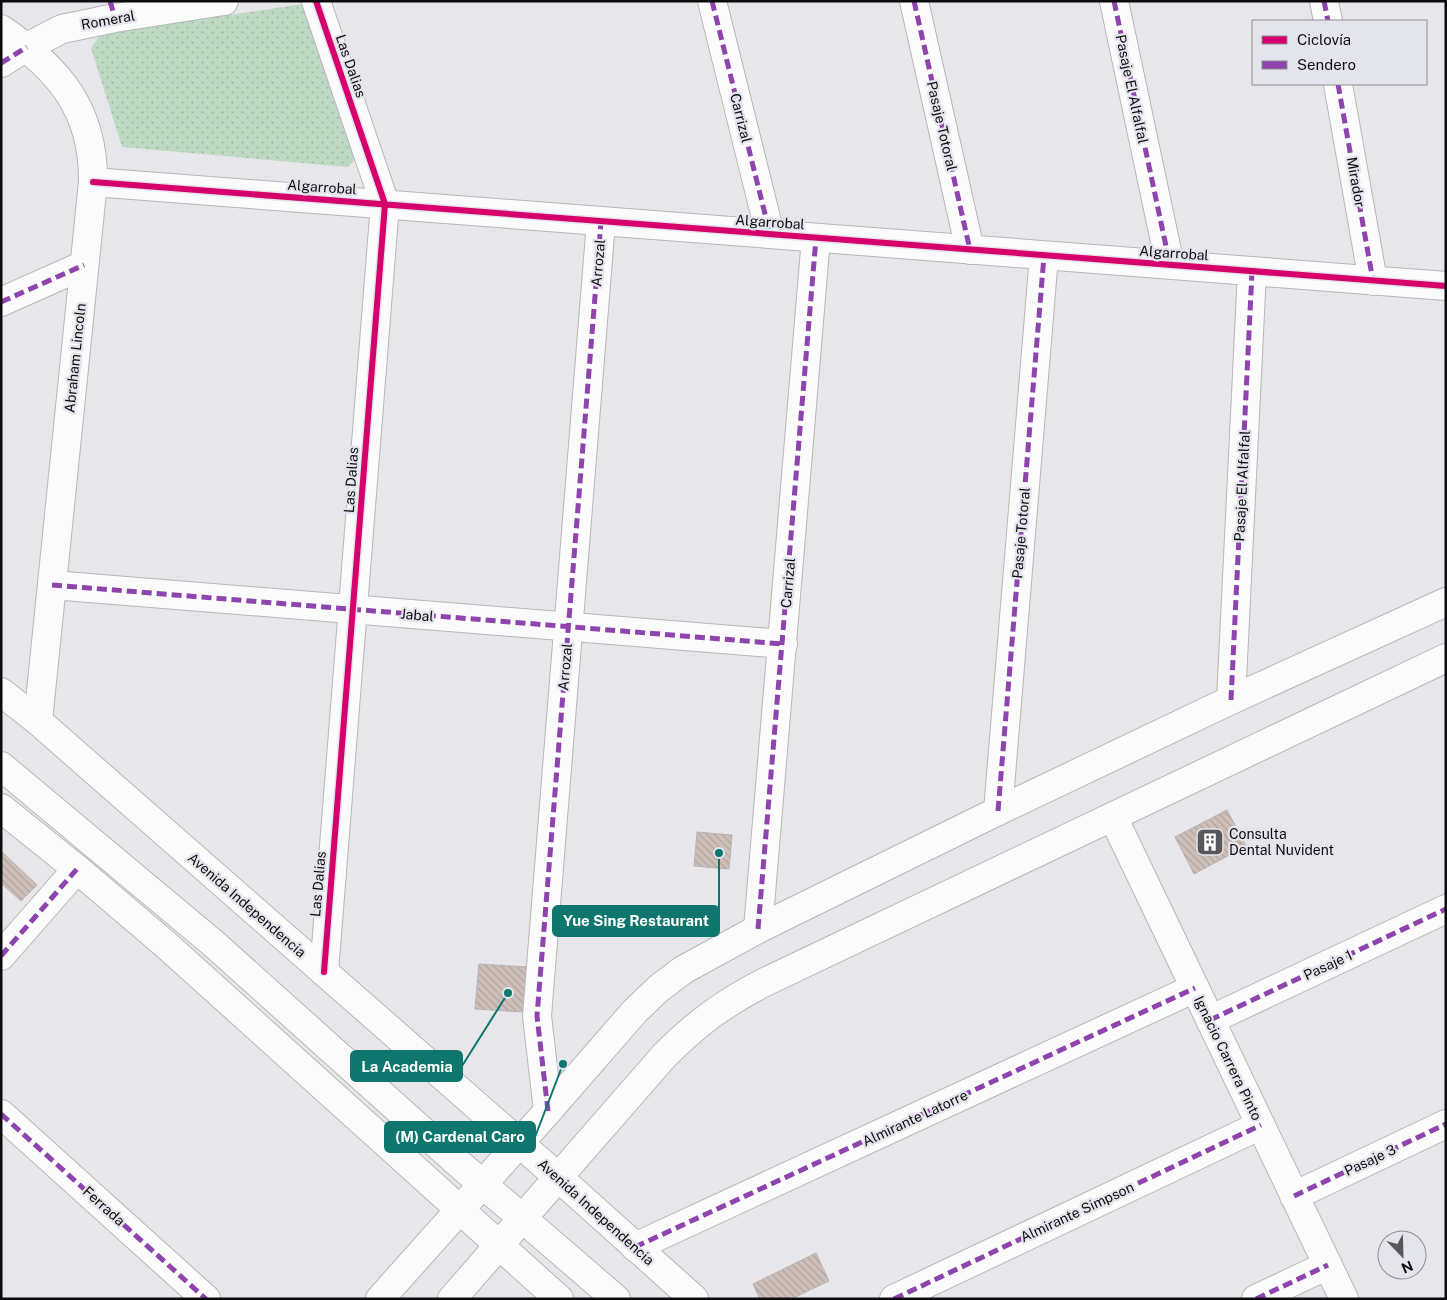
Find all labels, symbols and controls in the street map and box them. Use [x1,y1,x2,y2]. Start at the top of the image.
street label: Romeral [80,7,136,33]
legend [1252,20,1427,85]
text: Ciclovía [1297,31,1351,48]
street label: Las Dalias [333,32,369,100]
street label: Pasaje El Alfalfal [1113,33,1151,145]
text: Sendero [1297,56,1356,73]
street label: Pasaje Totoral [924,80,960,172]
street label: Carrizal [727,92,755,144]
street label: Mirador [1344,156,1368,208]
street label: Algarrobal [287,177,357,197]
street label: Algarrobal [735,212,805,232]
street label: Arrozal [588,239,608,287]
street label: Algarrobal [1139,243,1209,263]
street label: Abraham Lincoln [61,302,89,414]
street label: Pasaje El Alfalfal [1231,430,1253,542]
street label: Las Dalias [341,447,361,513]
street label: Pasaje Totoral [1009,487,1033,579]
street label: Carrizal [778,557,798,609]
street label: Jabal [400,606,434,624]
street label: Arrozal [555,643,575,691]
place label: Consulta Dental Nuvident [1229,826,1334,858]
building icon: Consulta Dental Nuvident [1195,827,1225,857]
street label: Avenida Independencia [185,850,309,960]
street label: Las Dalias [307,851,329,917]
callout: Yue Sing Restaurant [553,906,719,936]
text: Yue Sing Restaurant [563,912,709,929]
street label: Pasaje 1 [1301,947,1355,983]
street label: Ignacio Carrera Pinto [1191,993,1265,1123]
callout: La Academia [351,1051,462,1081]
text: La Academia [361,1058,453,1075]
street label: Almirante Latorre [860,1087,970,1149]
callout: (M) Cardenal Caro [385,1122,535,1152]
text: (M) Cardenal Caro [395,1128,525,1145]
street label: Pasaje 3 [1342,1141,1398,1179]
street label: Avenida Independencia [535,1156,657,1268]
street label: Almirante Simpson [1018,1179,1136,1245]
street label: Ferrada [80,1183,128,1229]
north arrow [1377,1230,1427,1280]
text: N [1399,1257,1415,1276]

